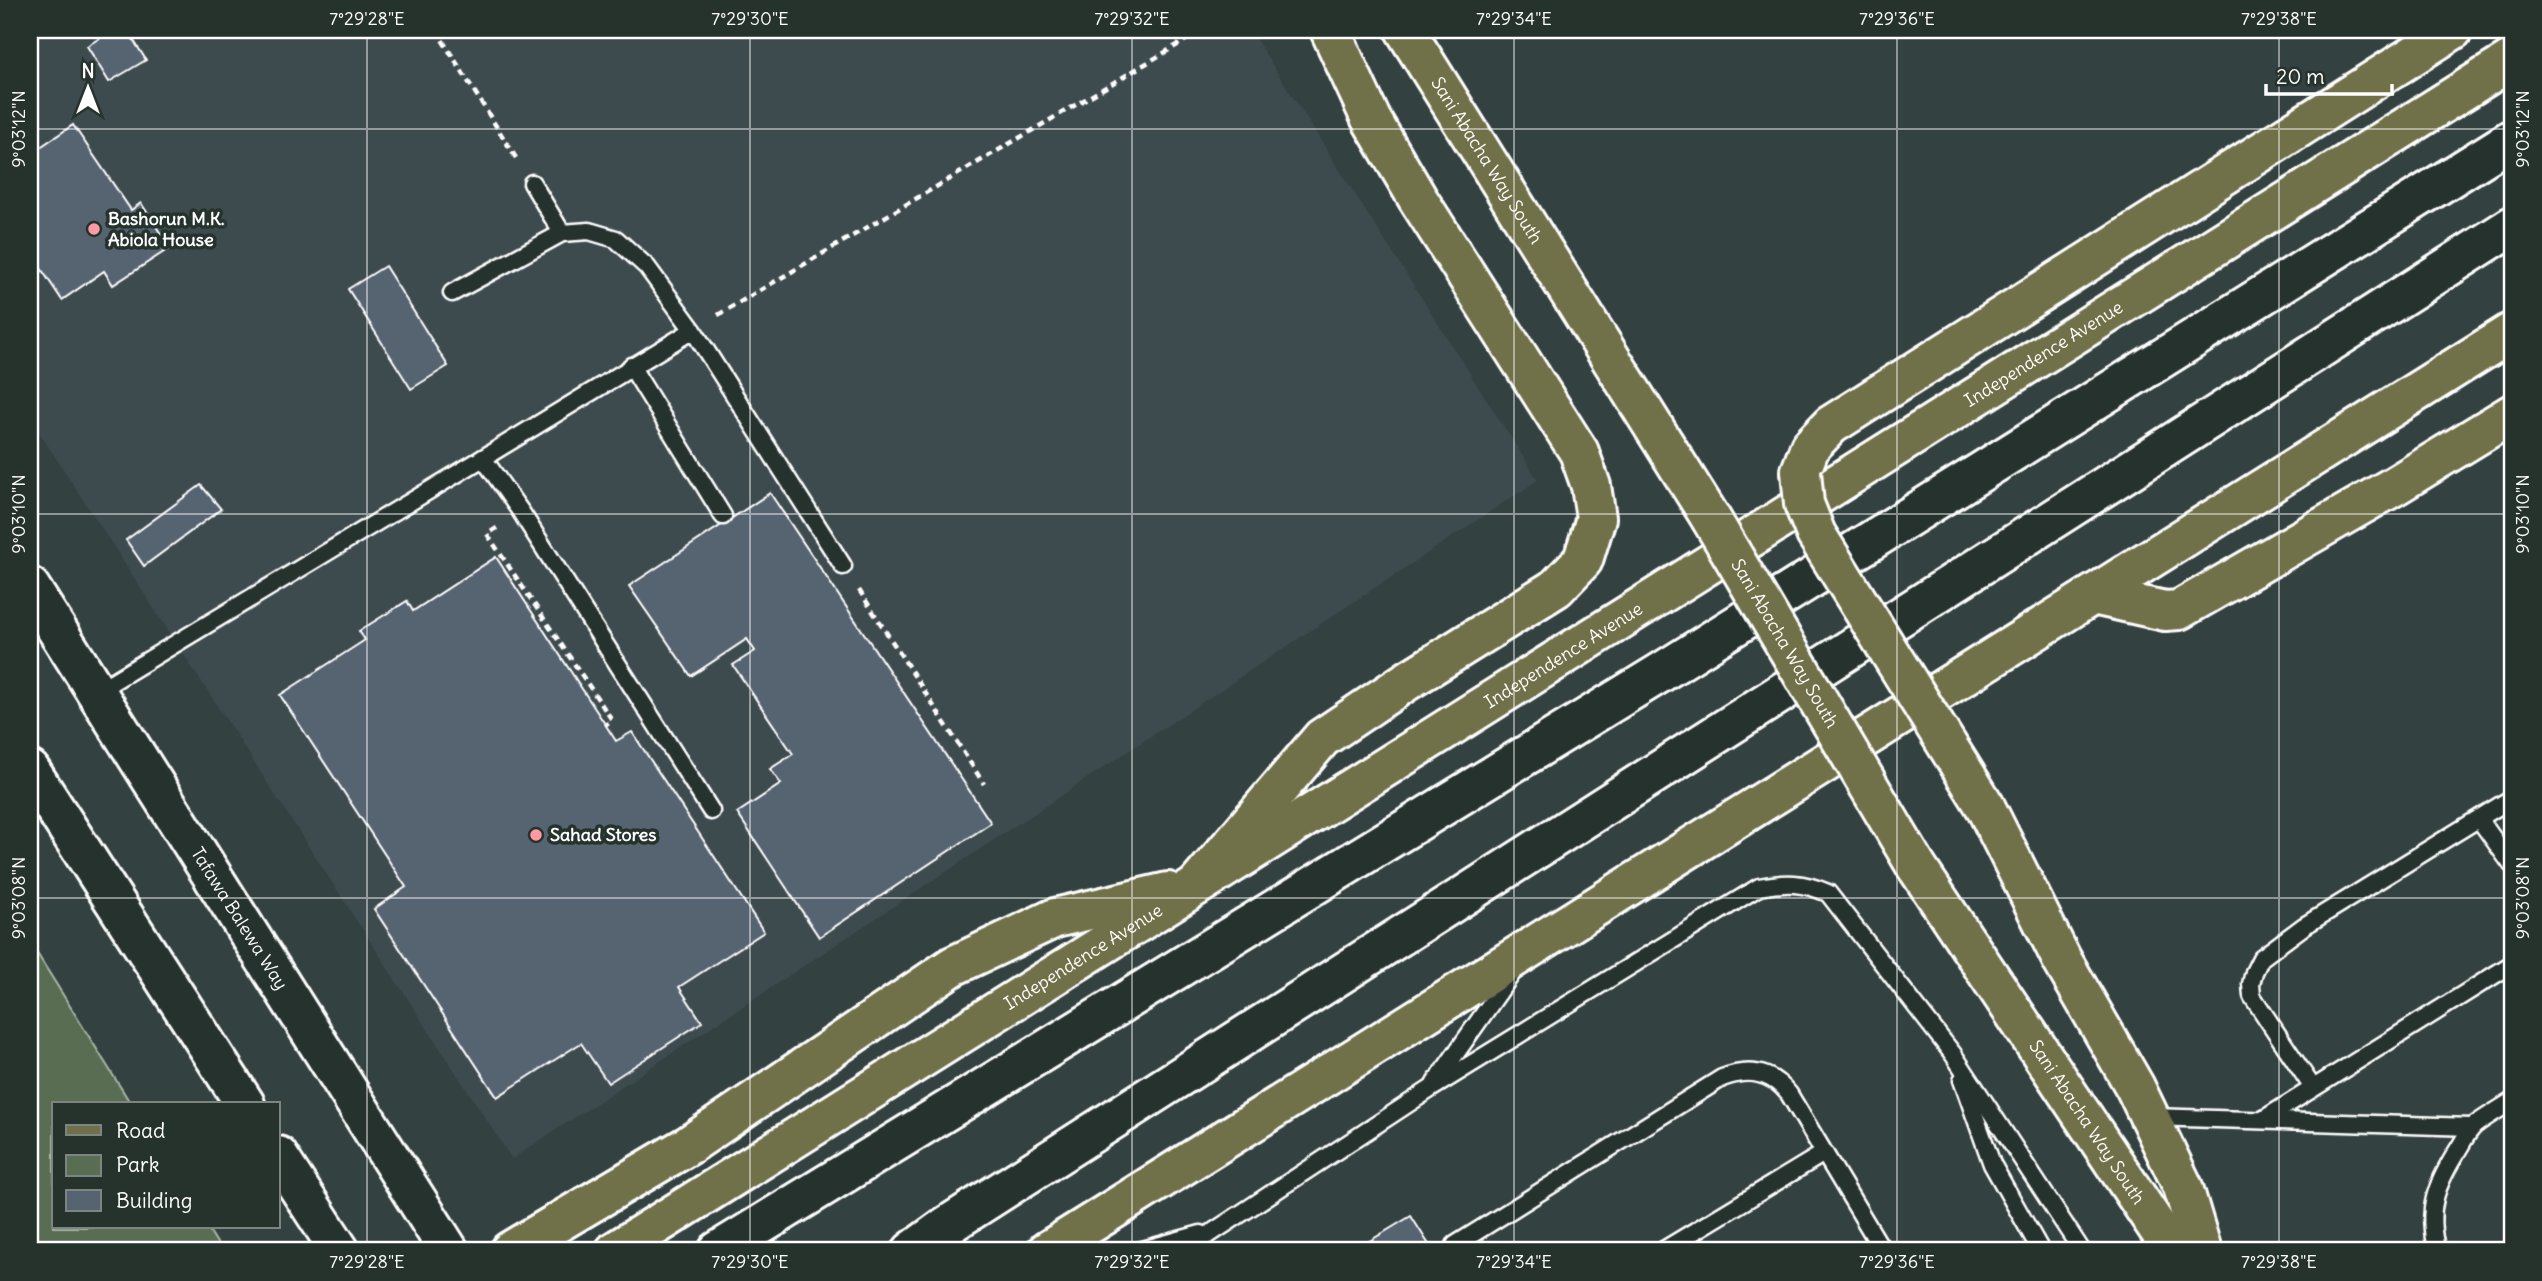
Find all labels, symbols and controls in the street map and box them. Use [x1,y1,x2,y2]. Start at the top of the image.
text: 7°29'28"E [329,7,405,30]
text: 7°29'30"E [711,7,789,30]
text: 7°29'32"E [1094,7,1170,30]
text: 7°29'34"E [1476,7,1552,30]
text: 7°29'36"E [1859,7,1935,30]
text: 7°29'38"E [2241,7,2317,30]
north arrow [52,52,122,122]
scale bar [2266,52,2392,96]
text: N [81,59,95,83]
text: 20 m [2276,63,2325,90]
street label: Sani Abacha Way South [1426,73,1548,248]
text: 9°03'12"N [7,90,30,168]
text: 9°03'12"N [2511,90,2534,168]
place label: Bashorun M.K. Abiola House [108,207,225,251]
marker: Bashorun M.K. Abiola House [86,221,102,237]
street label: Independence Avenue [1960,295,2127,412]
text: 9°03'10"N [7,474,30,554]
text: 9°03'10"N [2511,474,2534,554]
street label: Sani Abacha Way South [1726,555,1844,732]
street label: Independence Avenue [1480,597,1647,713]
place label: Sahad Stores [550,823,656,846]
marker: Sahad Stores [528,827,544,843]
street label: Tafawa Balewa Way [186,843,293,994]
text: 9°03'08"N [7,857,30,939]
text: 9°03'08"N [2511,857,2534,939]
street label: Independence Avenue [1000,898,1167,1015]
street label: Sani Abacha Way South [2024,1035,2150,1208]
legend [52,1102,280,1228]
text: Road [116,1117,165,1144]
text: Park [116,1151,159,1178]
text: Building [116,1187,192,1214]
text: 7°29'28"E [329,1250,405,1273]
text: 7°29'30"E [711,1250,789,1273]
text: 7°29'32"E [1094,1250,1170,1273]
text: 7°29'34"E [1476,1250,1552,1273]
text: 7°29'36"E [1859,1250,1935,1273]
text: 7°29'38"E [2241,1250,2317,1273]

